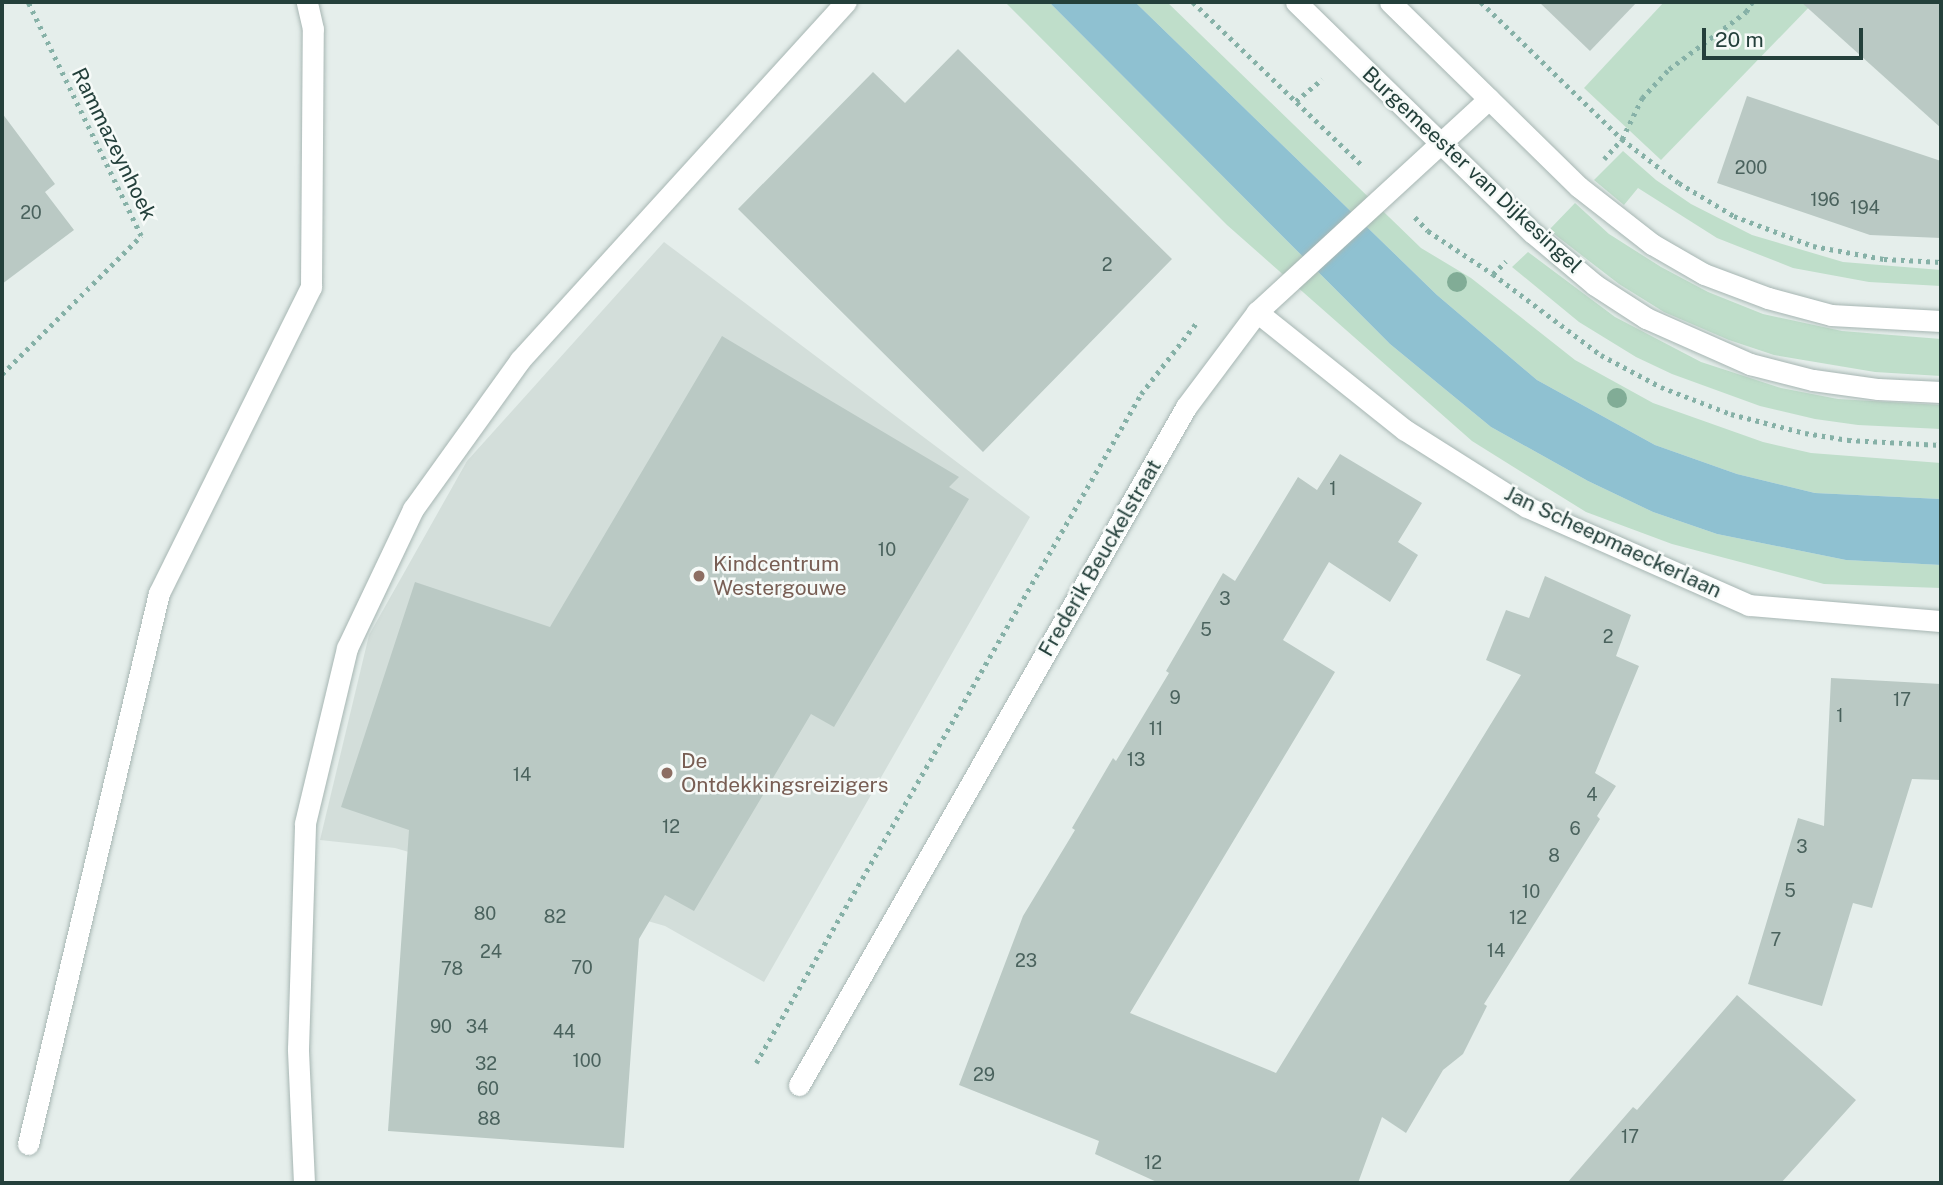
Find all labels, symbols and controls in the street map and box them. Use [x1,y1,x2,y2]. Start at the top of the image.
scale bar [1705,14,1866,58]
text: 20 m [1715,27,1764,52]
street label: Burgemeester van Dijkesingel [1357,62,1587,278]
street label: Rammazeynhoek [66,64,162,224]
house number: 200 [1735,157,1767,179]
house number: 196 [1810,189,1840,211]
house number: 194 [1850,197,1880,219]
house number: 20 [20,202,42,224]
house number: 2 [1102,254,1112,276]
street label: Frederik Beuckelstraat [1033,455,1167,661]
house number: 1 [1329,478,1337,500]
street label: Jan Scheepmaeckerlaan [1500,481,1726,603]
house number: 10 [878,539,896,561]
place label: Kindcentrum Westergouwe [713,551,847,601]
marker: Kindcentrum Westergouwe [691,568,707,584]
house number: 3 [1219,588,1231,610]
house number: 5 [1200,619,1212,641]
house number: 2 [1603,626,1613,648]
house number: 9 [1169,687,1181,709]
house number: 17 [1893,689,1911,711]
house number: 1 [1836,705,1844,727]
house number: 11 [1149,718,1163,740]
place label: De Ontdekkingsreizigers [681,748,888,798]
house number: 13 [1127,749,1145,771]
house number: 14 [513,764,531,786]
marker: De Ontdekkingsreizigers [659,765,675,781]
house number: 4 [1586,784,1598,806]
house number: 12 [662,816,680,838]
house number: 6 [1569,818,1581,840]
house number: 3 [1796,836,1808,858]
house number: 8 [1548,845,1560,867]
house number: 5 [1784,880,1796,902]
house number: 10 [1522,881,1540,903]
house number: 80 [474,903,496,925]
house number: 82 [544,906,566,928]
house number: 12 [1509,907,1527,929]
house number: 7 [1771,929,1781,951]
house number: 14 [1487,940,1505,962]
house number: 24 [480,941,502,963]
house number: 23 [1015,950,1037,972]
house number: 70 [571,957,593,979]
house number: 78 [441,958,463,980]
house number: 90 [430,1016,452,1038]
house number: 34 [466,1016,488,1038]
house number: 44 [553,1021,575,1043]
house number: 100 [572,1050,602,1072]
house number: 32 [475,1053,497,1075]
house number: 29 [973,1064,995,1086]
house number: 60 [477,1078,499,1100]
house number: 88 [477,1108,501,1130]
house number: 17 [1621,1126,1639,1148]
house number: 12 [1144,1152,1162,1174]

